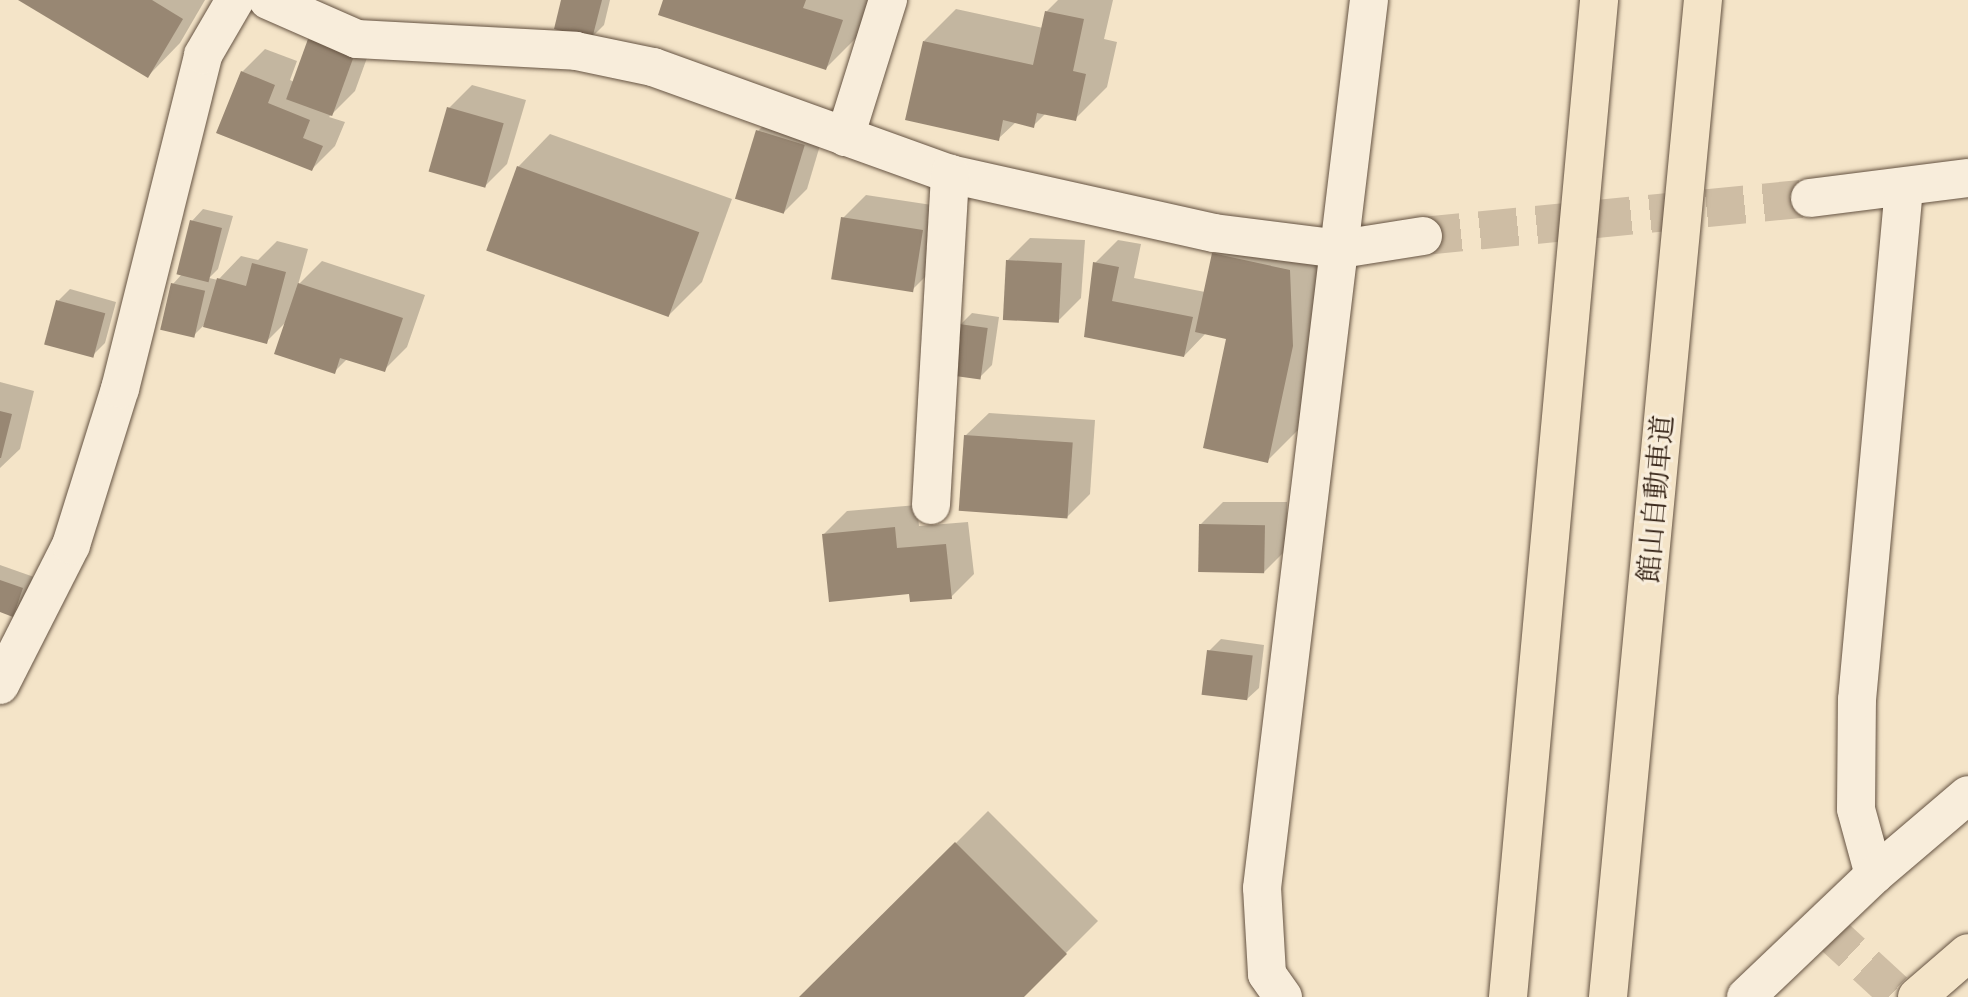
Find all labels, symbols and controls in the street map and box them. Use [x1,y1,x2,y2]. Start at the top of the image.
street label: 館山自動車道 [1631,414,1679,584]

